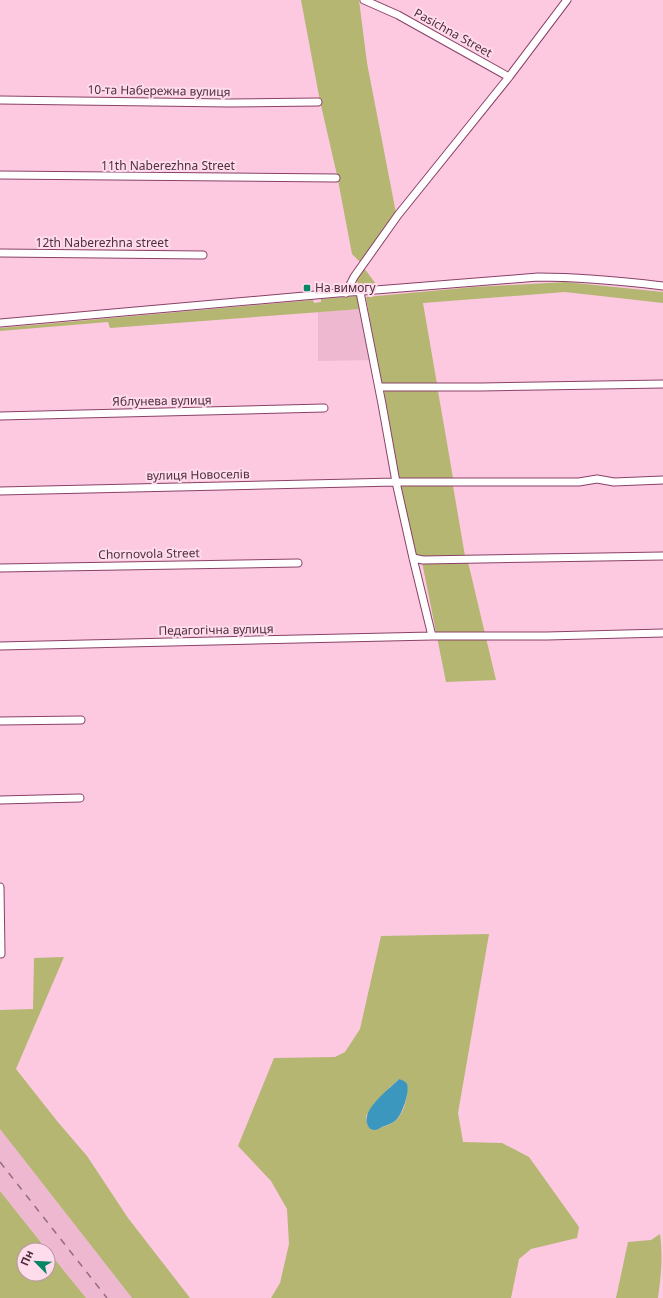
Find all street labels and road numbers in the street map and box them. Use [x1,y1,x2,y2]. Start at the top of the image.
street label: Pasichna Street [411,4,496,61]
street label: 10-та Набережна вулиця [87,81,231,100]
street label: 11th Naberezhna Street [101,157,236,174]
street label: 12th Naberezhna street [36,234,169,251]
street label: Яблунева вулиця [112,391,212,410]
street label: вулиця Новоселів [146,465,250,484]
street label: Chornovola Street [98,544,201,563]
street label: Педагогічна вулиця [158,620,274,639]

